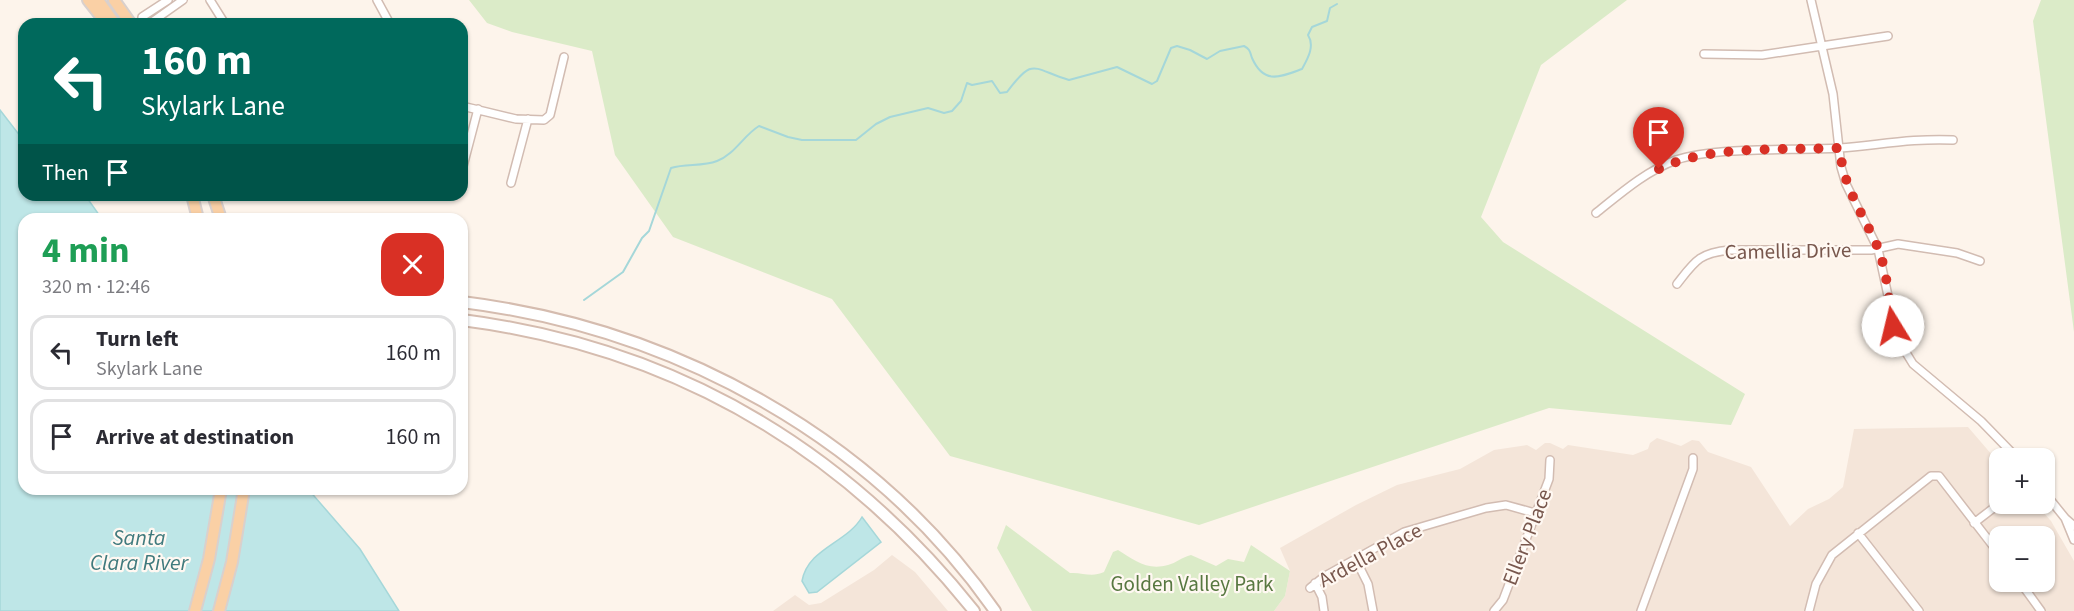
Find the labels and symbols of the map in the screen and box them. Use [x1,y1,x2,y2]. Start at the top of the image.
pin [1633,107,1684,169]
street label: Camellia Drive [1724,235,1852,267]
position arrow [1861,294,1925,358]
street label: Ellery Place [1495,484,1559,590]
street label: Ardella Place [1313,515,1427,595]
water label: Santa Clara River [90,522,190,579]
park label: Golden Valley Park [1111,569,1274,599]

